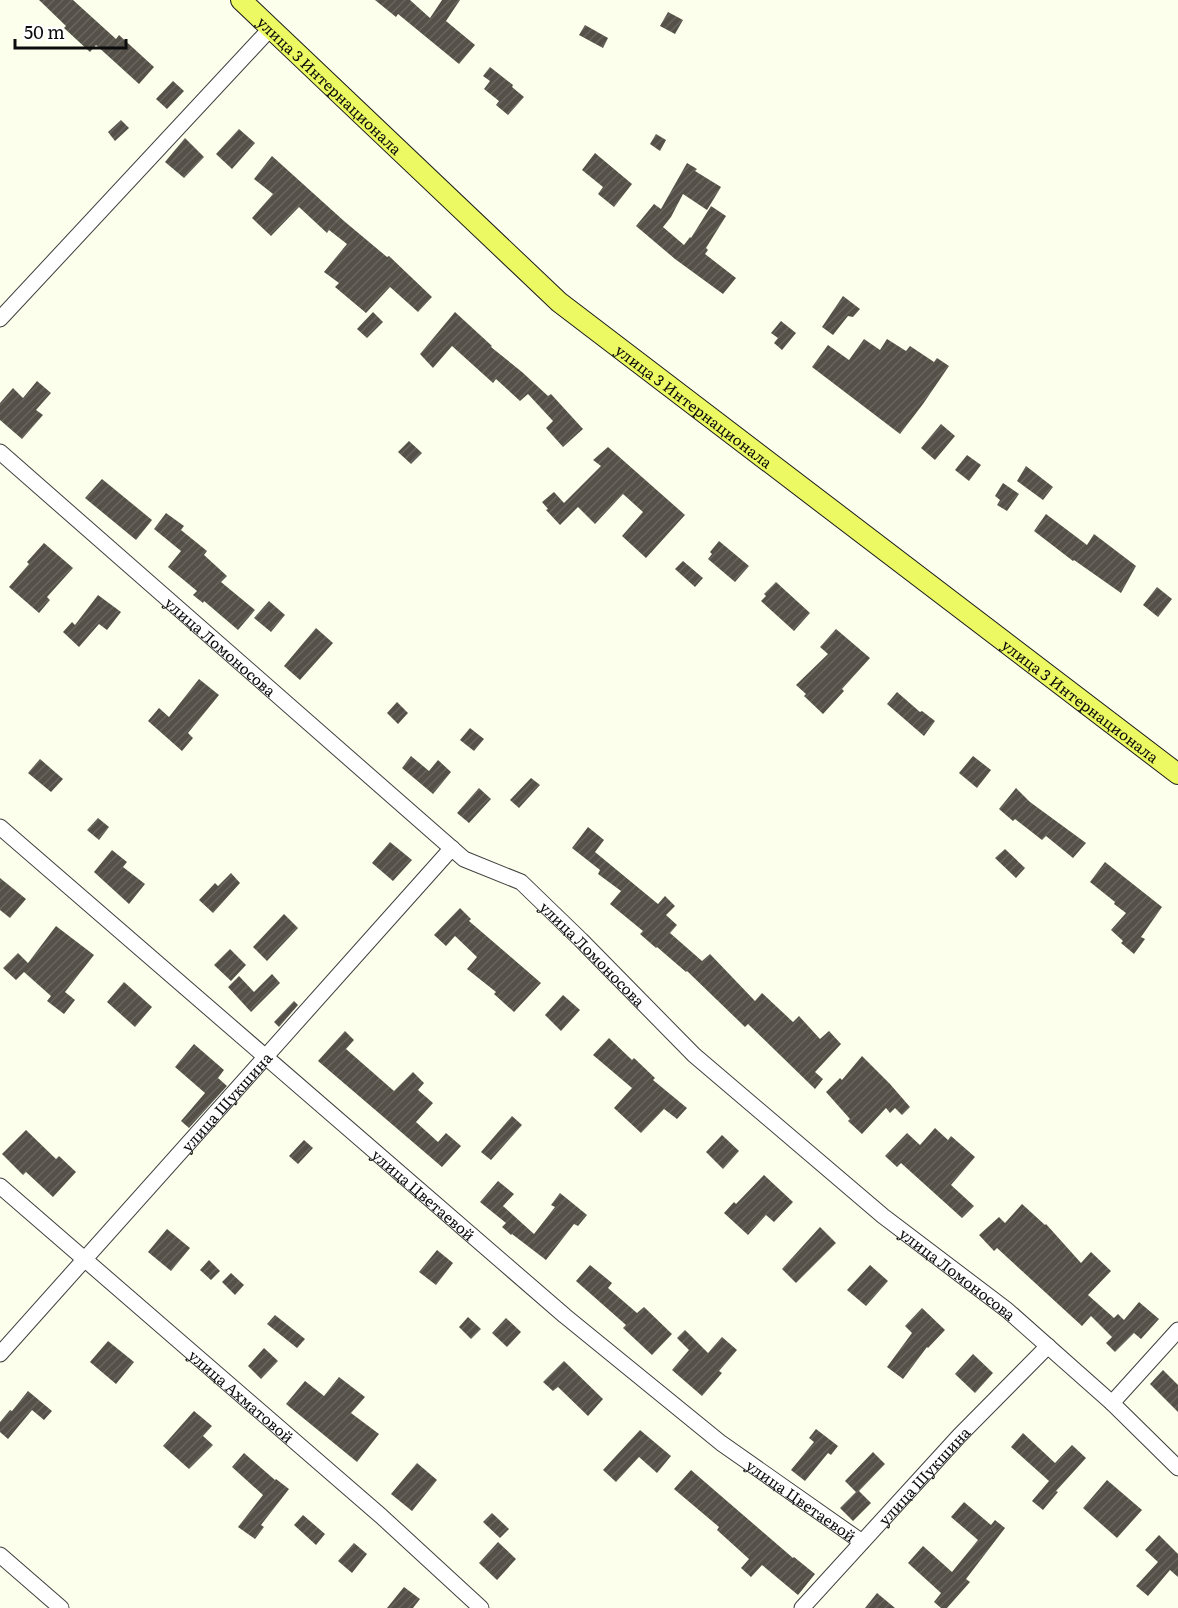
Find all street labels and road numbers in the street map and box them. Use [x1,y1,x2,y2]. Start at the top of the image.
street label: улица 3 Интернационала [253,10,409,160]
street label: улица 3 Интернационала [611,338,779,473]
street label: улица Ломоносова [160,591,282,702]
street label: улица 3 Интернационала [998,633,1165,768]
street label: улица Ломоносова [535,895,652,1012]
street label: улица Шукшина [175,1046,277,1156]
street label: улица Цветаевой [367,1143,481,1245]
street label: улица Ломоносова [895,1221,1022,1325]
street label: улица Ахматовой [184,1343,300,1448]
street label: улица Шукшина [872,1420,975,1530]
street label: улица Цветаевой [742,1453,862,1546]

